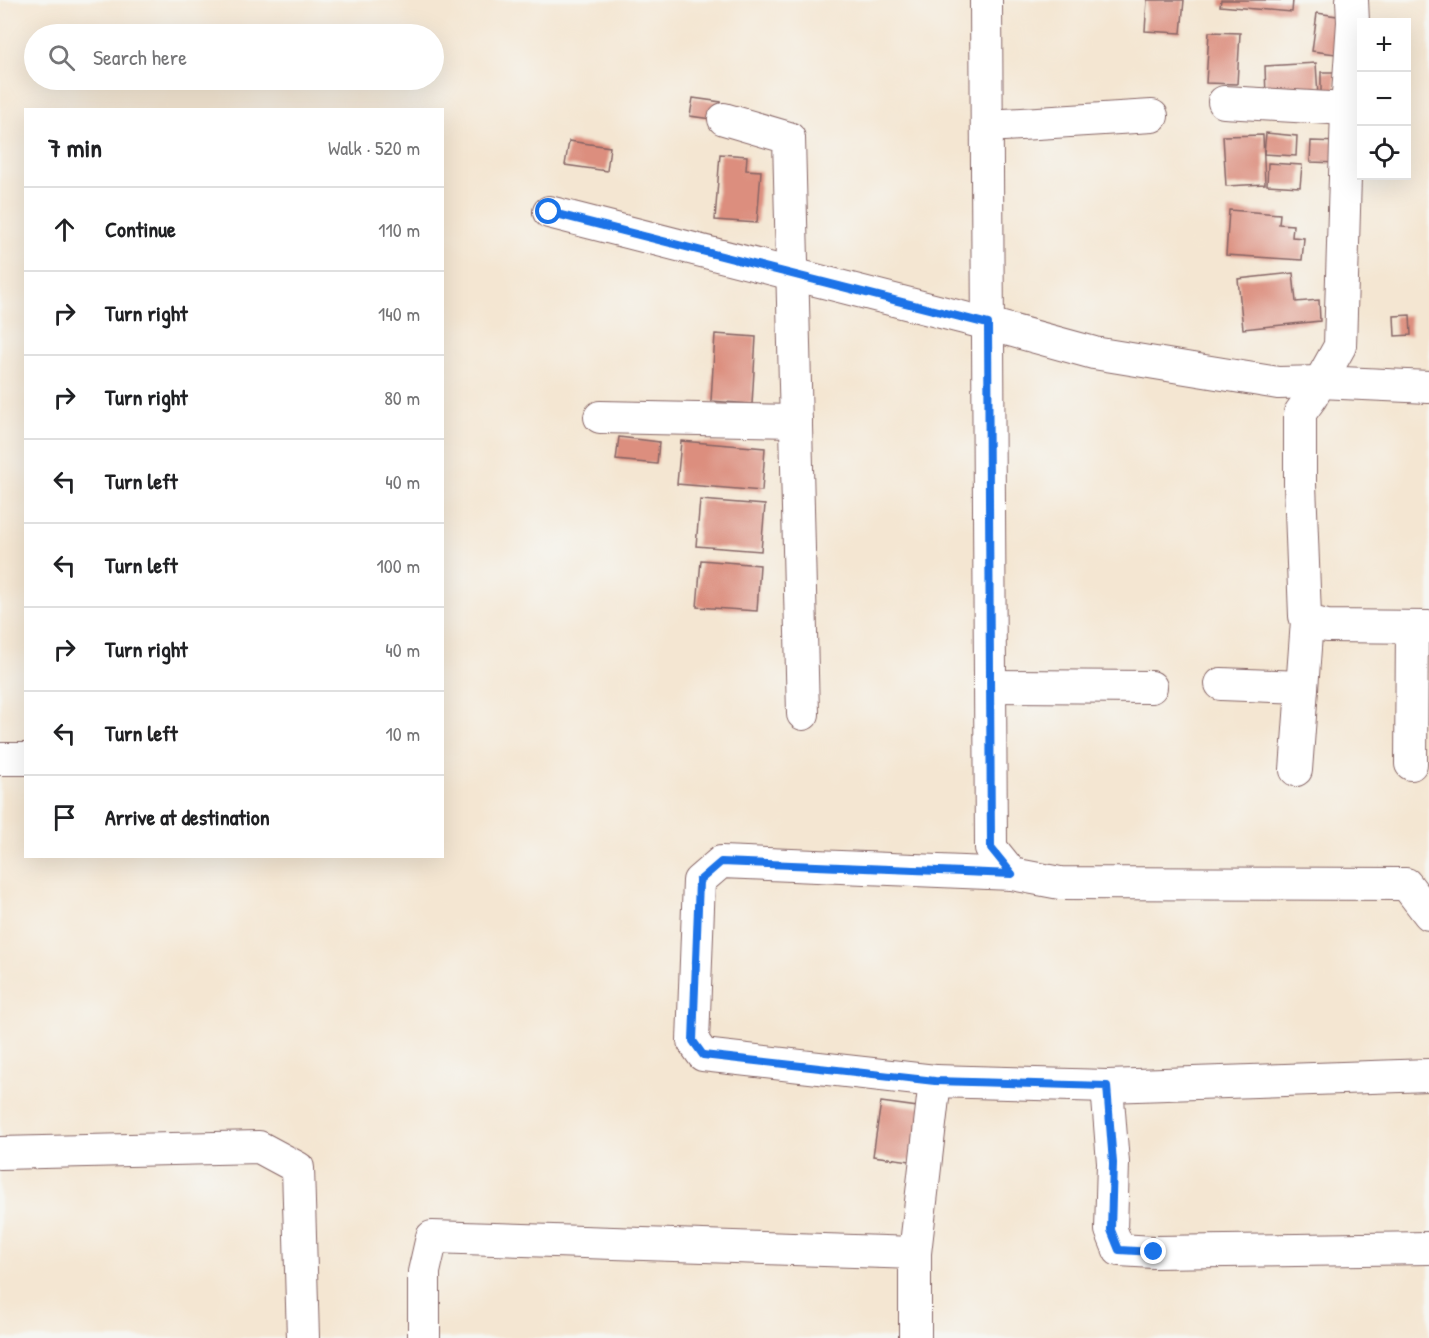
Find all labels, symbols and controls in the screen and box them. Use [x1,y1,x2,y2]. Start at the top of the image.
map controls [1357,18,1411,180]
button: + [1357,18,1411,72]
search box [24,24,444,90]
icon: search [45,41,78,74]
text: Search here [93,42,187,72]
button: − [1357,72,1411,126]
button: locate [1357,126,1411,180]
text: 7 min [48,130,102,165]
text: Walk · 520 m [328,134,420,161]
route start [535,198,561,224]
icon: ahead [48,213,81,246]
text: Continue [105,214,176,244]
text: 110 m [378,216,420,243]
icon: right [48,297,81,330]
text: Turn right [105,298,188,328]
text: 140 m [378,300,420,327]
icon: right [48,381,81,414]
text: Turn right [105,382,188,412]
text: 80 m [384,384,420,411]
icon: left [48,465,81,498]
text: Turn left [105,466,178,496]
text: 40 m [385,468,420,495]
icon: left [48,549,81,582]
text: Turn left [105,550,178,580]
text: 100 m [377,552,420,579]
icon: right [48,633,81,666]
text: Turn right [105,634,188,664]
text: 40 m [385,636,420,663]
icon: left [48,717,81,750]
text: Turn left [105,718,178,748]
text: 10 m [386,720,420,747]
icon: arrive [48,801,81,834]
text: Arrive at destination [105,802,270,832]
route end [1140,1238,1166,1264]

